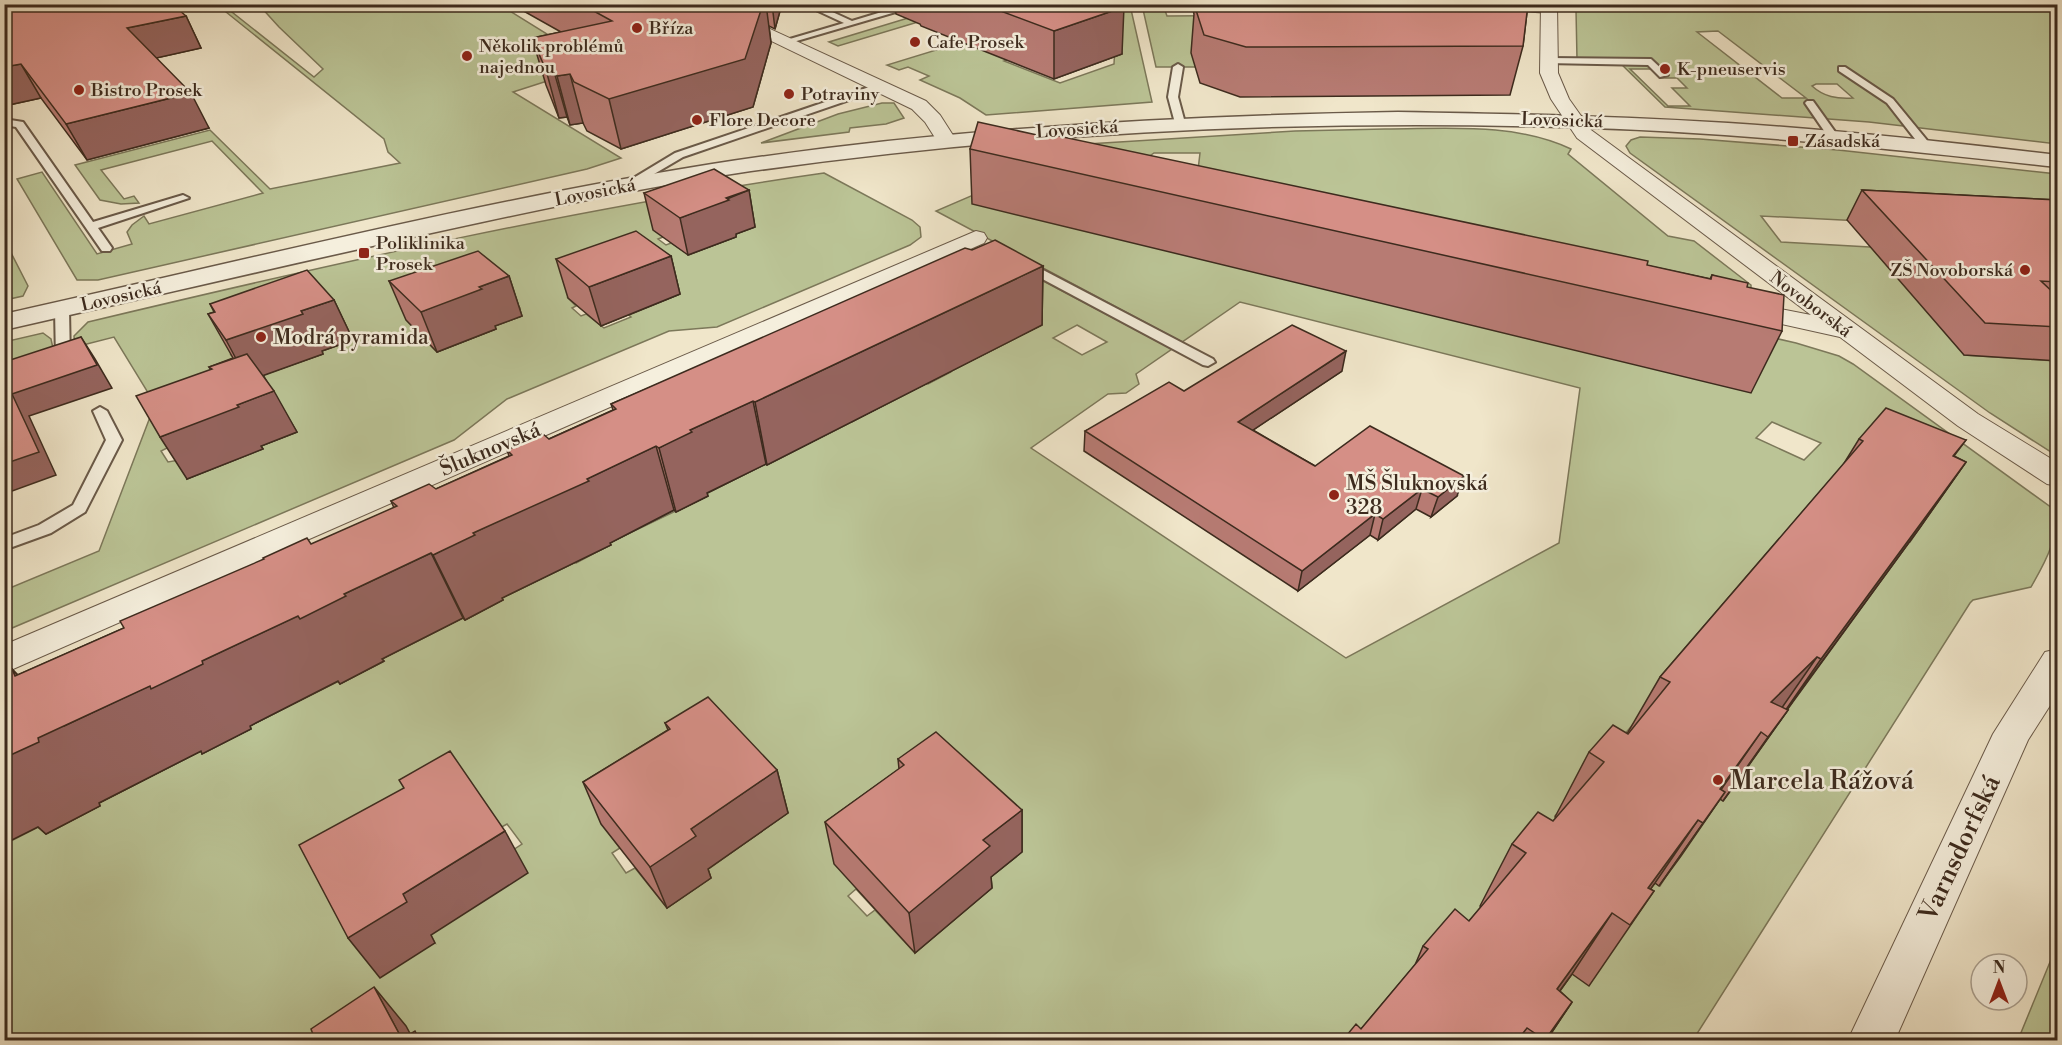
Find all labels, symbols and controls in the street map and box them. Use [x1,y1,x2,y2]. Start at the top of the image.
place label: Bříza [648,17,694,40]
marker: Bříza [630,21,644,35]
place label: Cafe Prosek [927,31,1025,54]
place label: Několik problémů najednou [479,35,624,79]
marker: Cafe Prosek [908,35,922,49]
marker: Několik problémů najednou [460,49,474,63]
place label: K-pneuservis [1677,58,1786,81]
marker: K-pneuservis [1658,62,1672,76]
place label: Bistro Prosek [90,79,203,102]
marker: Bistro Prosek [72,83,86,97]
place label: Potraviny [801,83,880,106]
marker: Potraviny [782,87,796,101]
street label: Lovosická [1520,108,1604,133]
place label: Flore Decore [709,109,816,132]
marker: Flore Decore [690,113,704,127]
street label: Lovosická [1035,115,1120,144]
place label: Zásadská [1805,130,1881,153]
marker: Zásadská [1786,134,1800,148]
street label: Lovosická [552,173,639,212]
place label: Poliklinika Prosek [376,232,466,276]
marker: Poliklinika Prosek [357,246,371,260]
place label: ZŠ Novoborská [1891,259,2014,282]
marker: ZŠ Novoborská [2018,263,2032,277]
street label: Novoborská [1765,266,1857,343]
street label: Lovosická [78,276,165,317]
place label: Modrá pyramida [273,325,429,351]
marker: Modrá pyramida [254,330,268,344]
street label: Šluknovská [435,414,545,483]
place label: MŠ Šluknovská 328 [1346,468,1488,521]
marker: MŠ Šluknovská 328 [1327,488,1341,502]
place label: Marcela Rážová [1730,765,1915,797]
street label: Varnsdorfská [1912,769,2008,928]
marker: Marcela Rážová [1711,773,1725,787]
north arrow [1969,952,2029,1012]
text: N [1993,958,2006,978]

